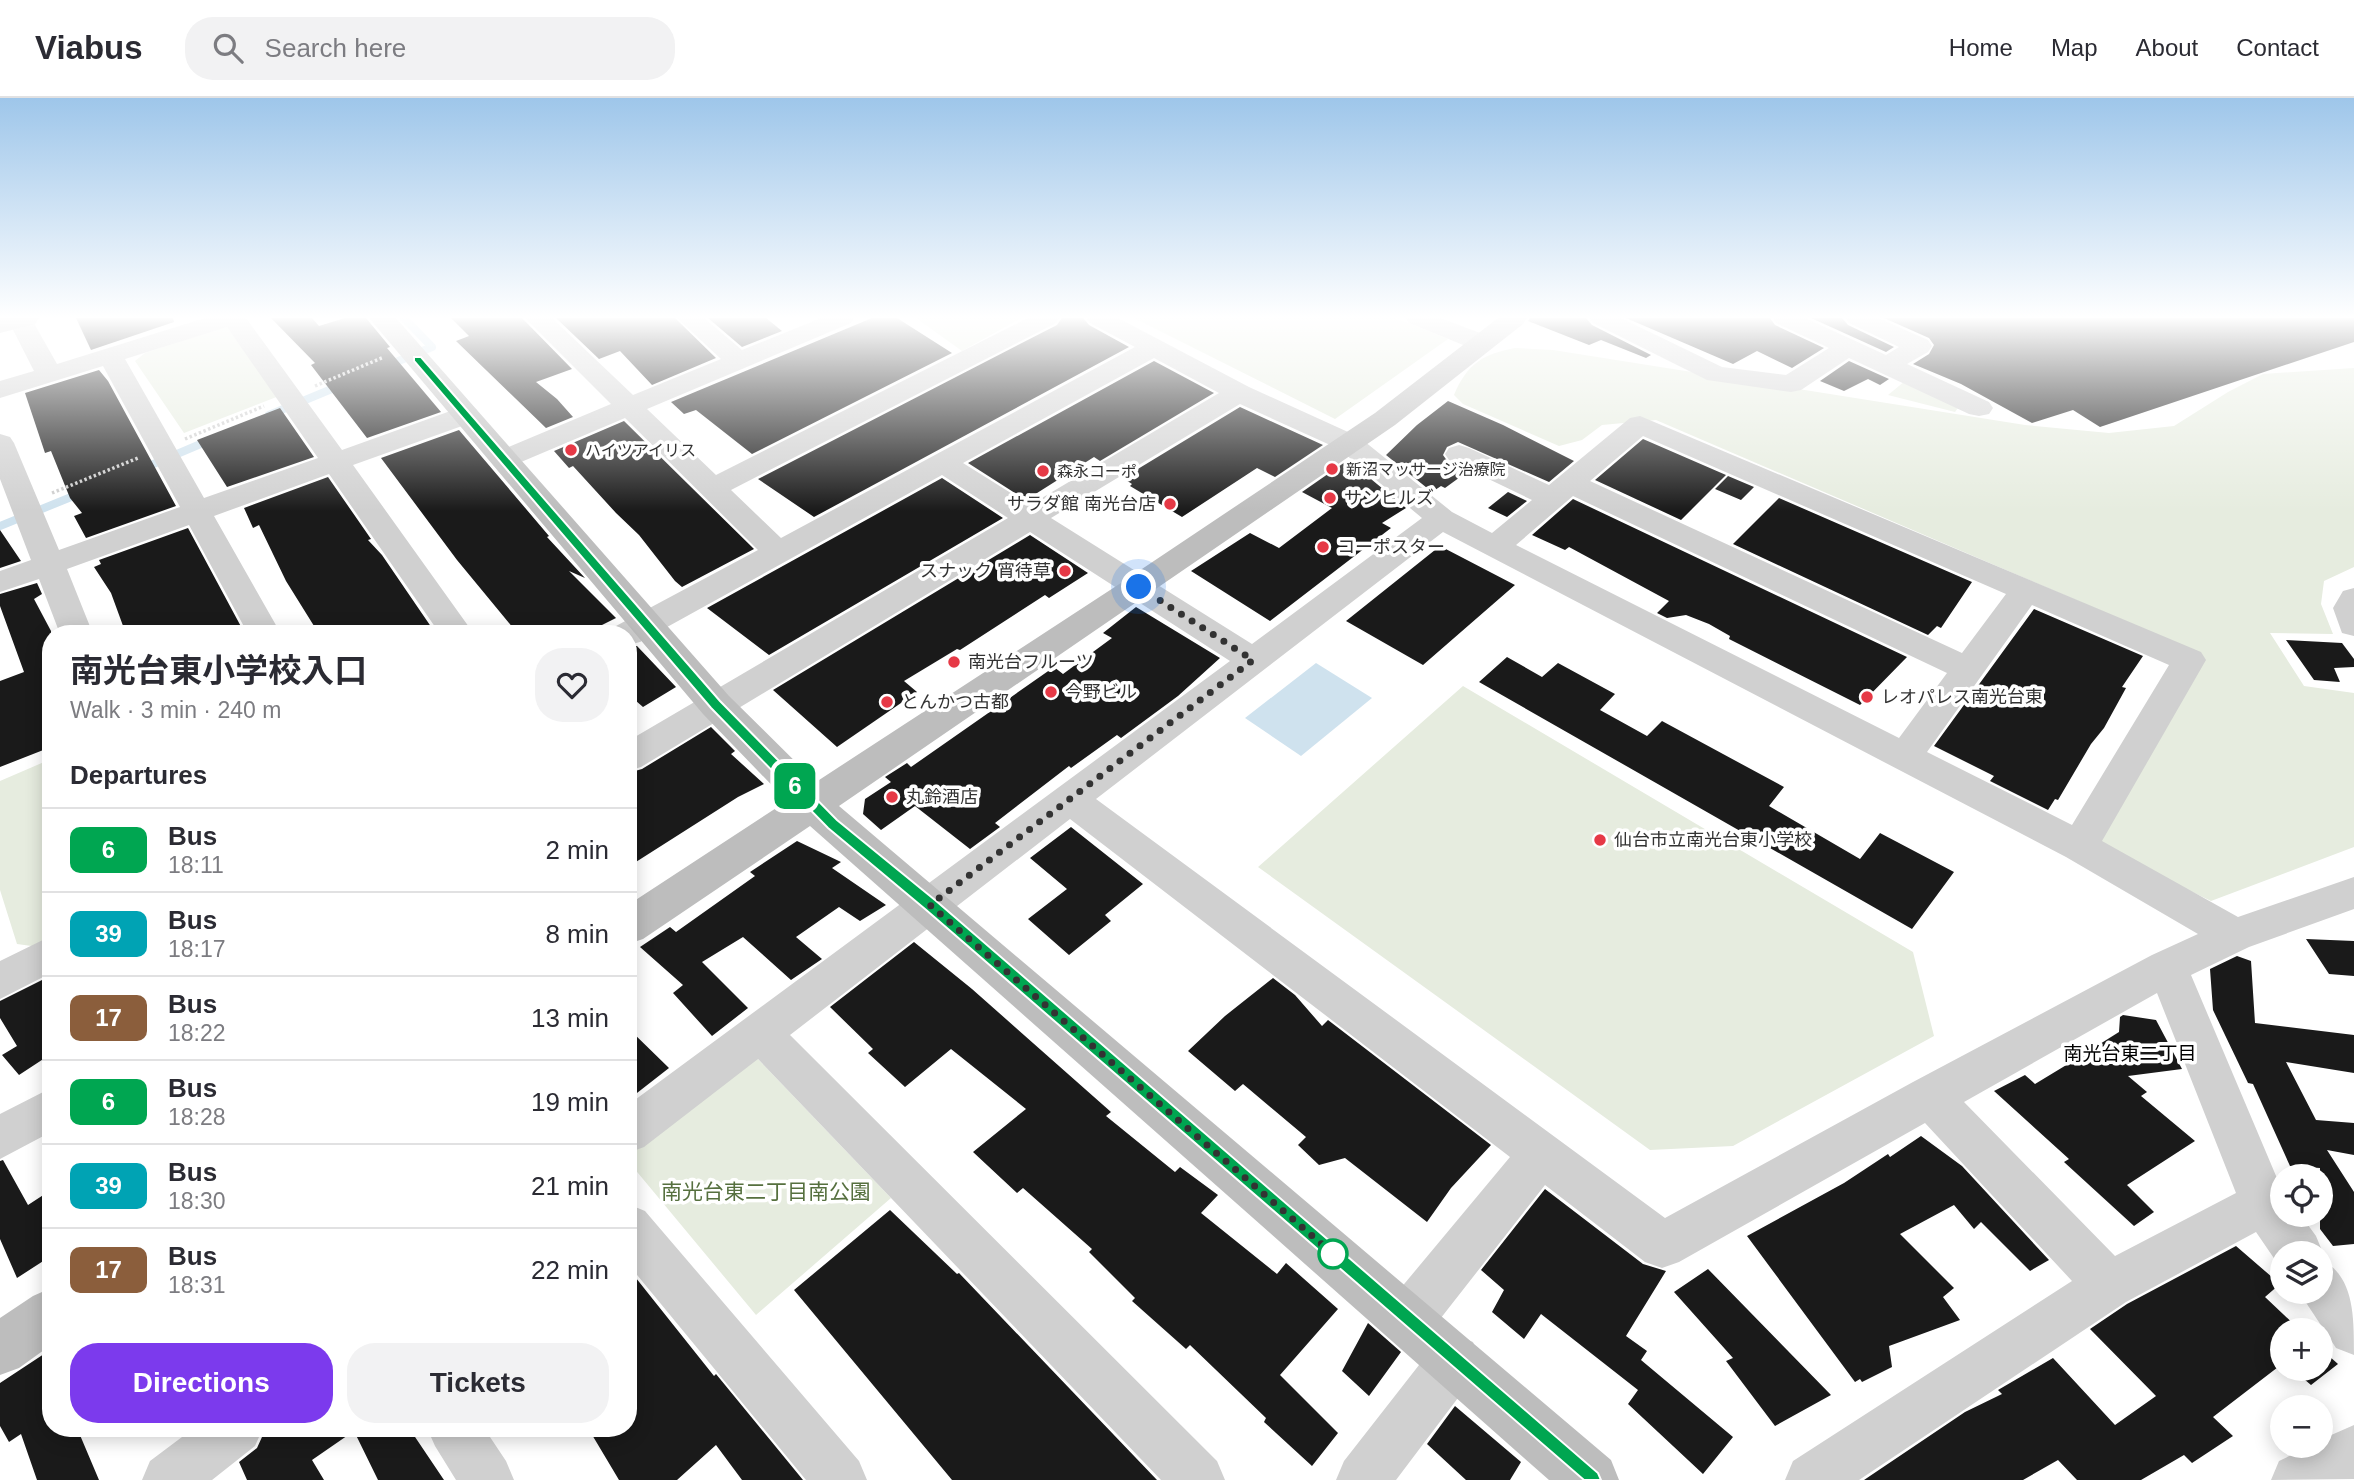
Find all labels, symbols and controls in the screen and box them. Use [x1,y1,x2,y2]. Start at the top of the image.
search box [185,17,675,80]
text: Viabus [35,29,143,66]
icon: search [209,29,247,67]
text: Search here [265,33,406,63]
text: Home [1949,34,2013,61]
text: Map [2051,34,2098,61]
text: About [2136,34,2198,61]
text: Contact [2236,34,2319,61]
marker: ハイツアイリス [563,442,579,458]
place label: ハイツアイリス [585,442,696,459]
marker: 新沼マッサージ治療院 [1324,461,1340,477]
place label: 新沼マッサージ治療院 [1346,461,1506,478]
marker: 森永コーポ [1035,463,1051,479]
place label: 森永コーポ [1057,463,1137,480]
place label: サンヒルズ [1344,488,1434,508]
marker: サンヒルズ [1322,490,1338,506]
place label: サラダ館 南光台店 [1007,494,1156,514]
marker: サラダ館 南光台店 [1162,496,1178,512]
place label: コーポスター [1337,537,1445,557]
marker: コーポスター [1315,539,1331,555]
place label: スナック 宵待草 [920,561,1051,581]
marker: スナック 宵待草 [1057,563,1073,579]
your location [1121,569,1156,604]
button: heart [535,648,609,722]
text: 南光台東小学校入口 [70,652,367,689]
place label: 南光台フルーツ [968,652,1094,672]
marker: 南光台フルーツ [946,654,962,670]
place label: 今野ビル [1065,682,1137,702]
marker: 今野ビル [1043,684,1059,700]
place label: レオパレス南光台東 [1881,687,2043,707]
marker: レオパレス南光台東 [1859,689,1875,705]
place label: とんかつ古都 [901,692,1009,712]
marker: とんかつ古都 [879,694,895,710]
text: Walk · 3 min · 240 m [70,697,281,723]
text: Departures [70,760,207,790]
line badge: 6 [772,763,818,809]
text: 6 [788,772,802,799]
place label: 丸鈴酒店 [906,787,978,807]
marker: 丸鈴酒店 [884,789,900,805]
text: Bus [168,821,217,851]
place label: 仙台市立南光台東小学校 [1614,830,1812,850]
marker: 仙台市立南光台東小学校 [1592,832,1608,848]
text: 2 min [545,835,609,865]
text: 6 [102,836,115,863]
text: 18:11 [168,852,224,878]
text: Bus [168,905,217,935]
text: 8 min [545,919,609,949]
text: 39 [95,920,122,947]
text: 18:17 [168,936,226,962]
text: Bus [168,989,217,1019]
text: 13 min [531,1003,609,1033]
text: 17 [95,1004,122,1031]
text: 18:22 [168,1020,226,1046]
district label: 南光台東二丁目 [2063,1043,2197,1064]
text: Bus [168,1073,217,1103]
text: 19 min [531,1087,609,1117]
text: 6 [102,1088,115,1115]
text: 18:28 [168,1104,226,1130]
text: Bus [168,1157,217,1187]
map controls [2270,1164,2333,1458]
button: locate [2270,1164,2333,1227]
text: 21 min [531,1171,609,1201]
text: 39 [95,1172,122,1199]
park label: 南光台東二丁目南公園 [661,1180,871,1203]
text: 18:30 [168,1188,226,1214]
unlabelled marker [1318,1239,1348,1269]
text: Bus [168,1241,217,1271]
button: layers [2270,1241,2333,1304]
text: 22 min [531,1255,609,1285]
text: 17 [95,1256,122,1283]
text: 18:31 [168,1272,226,1298]
button: + [2270,1318,2333,1381]
button: Directions [70,1343,333,1423]
button: Tickets [347,1343,609,1423]
button: − [2270,1395,2333,1458]

